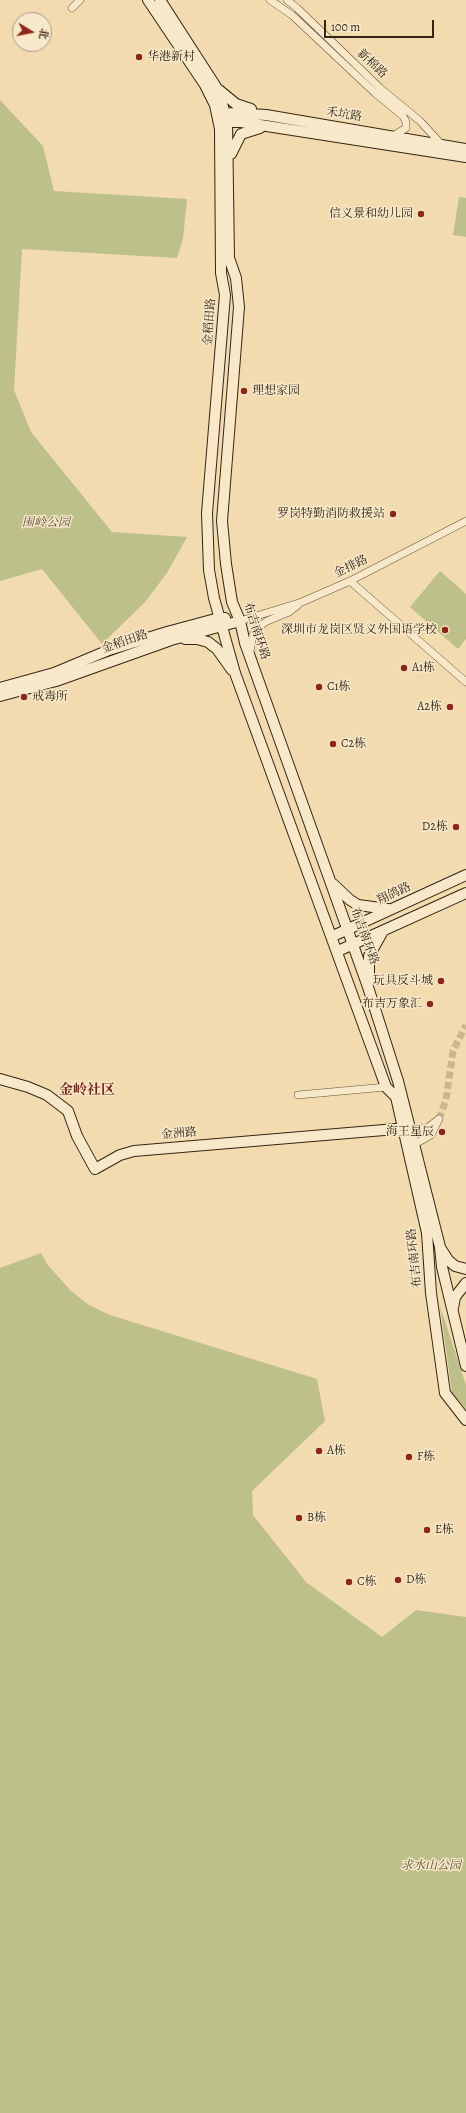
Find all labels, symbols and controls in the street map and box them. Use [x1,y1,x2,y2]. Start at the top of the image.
north arrow [12,12,52,52]
scale bar [326,12,436,38]
text: 100 m [331,19,360,35]
text: 北 [35,27,52,41]
street label: 新棉路 [354,46,390,82]
place label: 华港新村 [147,50,195,64]
marker: 华港新村 [134,52,144,62]
street label: 禾坑路 [325,105,363,125]
place label: 信义景和幼儿园 [329,207,413,221]
marker: 信义景和幼儿园 [416,209,426,219]
street label: 金稻田路 [201,298,219,346]
place label: 理想家园 [252,384,300,398]
marker: 理想家园 [239,386,249,396]
place label: 罗岗特勤消防救援站 [277,507,385,521]
marker: 罗岗特勤消防救援站 [388,509,398,519]
park label: 围岭公园 [22,516,70,530]
street label: 金排路 [332,553,370,581]
street label: 布吉南环路 [240,600,272,662]
place label: 深圳市龙岗区贤义外国语学校 [281,623,437,637]
marker: 深圳市龙岗区贤义外国语学校 [440,625,450,635]
street label: 金稻田路 [100,627,150,657]
place label: A1栋 [412,661,435,675]
marker: A1栋 [399,663,409,673]
place label: C1栋 [327,680,351,694]
marker: C1栋 [314,682,324,692]
place label: 戒毒所 [32,690,68,704]
marker: 戒毒所 [19,692,29,702]
place label: A2栋 [417,700,442,714]
marker: A2栋 [445,702,455,712]
place label: C2栋 [341,737,366,751]
marker: C2栋 [328,739,338,749]
place label: D2栋 [422,820,448,834]
marker: D2栋 [451,822,461,832]
street label: 翔鸽路 [375,880,413,908]
street label: 布吉南环路 [347,905,381,967]
place label: 玩具反斗城 [373,974,433,988]
marker: 玩具反斗城 [436,976,446,986]
place label: 布吉万象汇 [362,997,422,1011]
marker: 布吉万象汇 [425,999,435,1009]
district label: 金岭社区 [59,1083,115,1099]
street label: 金洲路 [160,1125,198,1143]
place label: 海王星辰 [386,1125,434,1139]
marker: 海王星辰 [437,1127,447,1137]
street label: 布吉南环路 [405,1227,425,1289]
place label: A栋 [327,1444,346,1458]
marker: A栋 [314,1446,324,1456]
place label: F栋 [417,1450,435,1464]
marker: F栋 [404,1452,414,1462]
place label: B栋 [307,1511,326,1525]
marker: B栋 [294,1513,304,1523]
place label: E栋 [435,1523,454,1537]
marker: E栋 [422,1525,432,1535]
place label: D栋 [406,1573,426,1587]
place label: C栋 [357,1575,377,1589]
marker: D栋 [393,1575,403,1585]
marker: C栋 [344,1577,354,1587]
park label: 求水山公园 [401,1859,461,1873]

